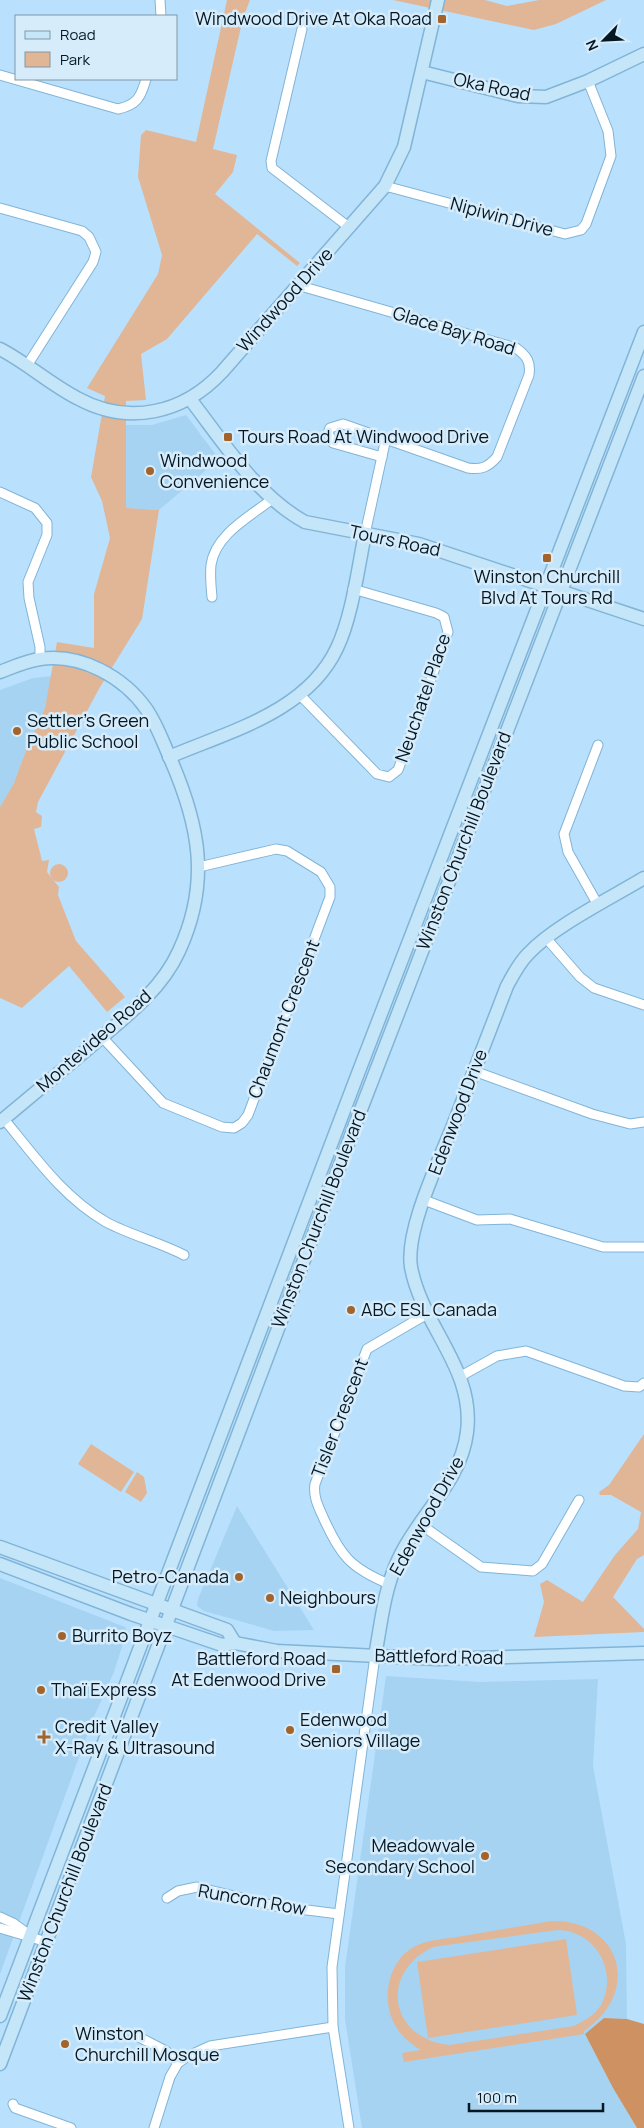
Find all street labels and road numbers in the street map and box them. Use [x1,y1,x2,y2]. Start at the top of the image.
street label: Oka Road [451,66,533,106]
street label: Nipiwin Drive [448,191,556,241]
street label: Windwood Drive [231,242,338,357]
street label: Glace Bay Road [390,300,519,360]
street label: Tours Road [347,519,443,561]
street label: Neuchatel Place [389,630,455,765]
street label: Winston Churchill Boulevard [410,728,516,953]
street label: Chaumont Crescent [242,936,324,1102]
street label: Montevideo Road [31,984,156,1097]
street label: Edenwood Drive [422,1045,492,1178]
street label: Winston Churchill Boulevard [265,1106,371,1331]
street label: Tisler Crescent [305,1354,373,1481]
street label: Edenwood Drive [383,1452,469,1579]
street label: Battleford Road [374,1643,504,1669]
street label: Winston Churchill Boulevard [11,1780,117,2005]
street label: Runcorn Row [196,1878,308,1920]

